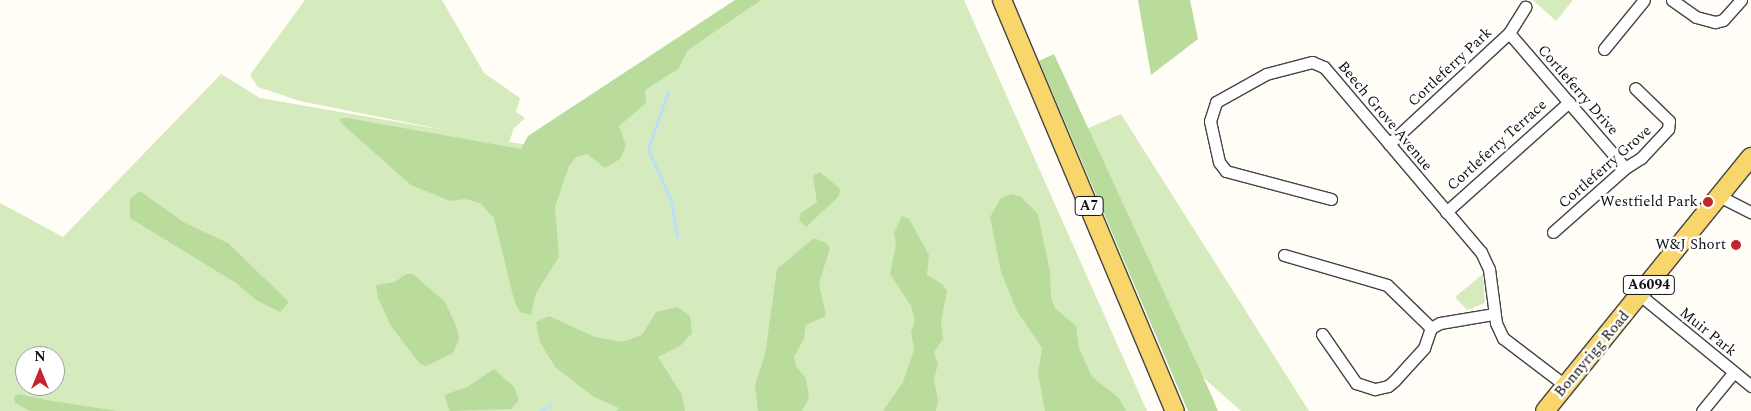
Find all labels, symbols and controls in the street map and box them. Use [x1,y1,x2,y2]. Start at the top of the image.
street label: Cortleferry Park [1404,24,1496,110]
street label: Cortleferry Drive [1534,41,1622,139]
street label: Beech Grove Avenue [1334,58,1436,174]
street label: Cortleferry Terrace [1444,96,1550,194]
street label: Cortleferry Grove [1555,122,1655,212]
place label: Westfield Park [1600,193,1698,211]
road number: A7 [1074,195,1104,218]
marker: Westfield Park [1702,196,1714,208]
place label: W&J Short [1655,236,1726,254]
marker: W&J Short [1730,239,1742,251]
road number: A6094 [1623,274,1675,296]
street label: Muir Park [1676,304,1740,360]
street label: Bonnyrigg Road [1551,307,1633,401]
north arrow [15,346,65,396]
text: N [34,346,46,367]

